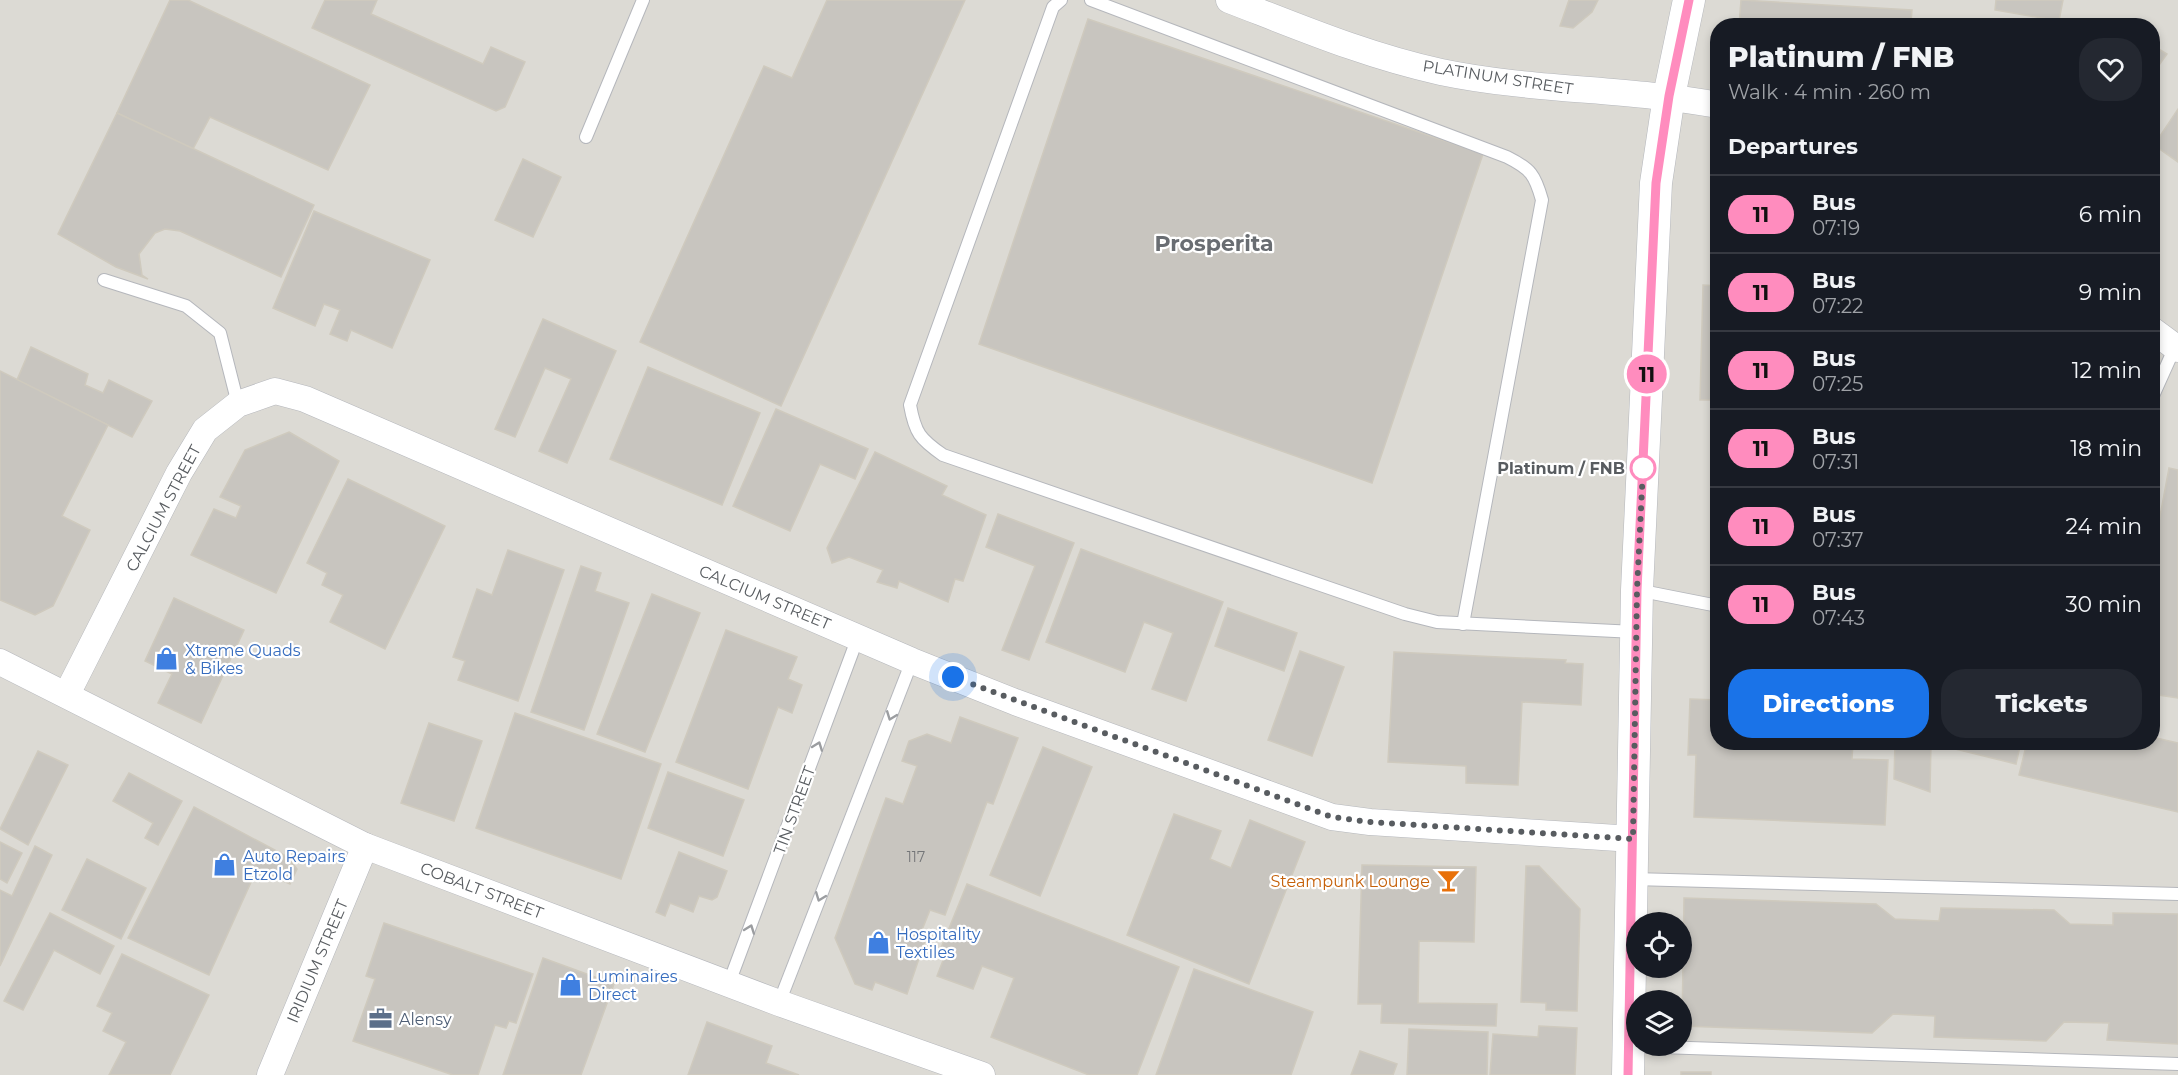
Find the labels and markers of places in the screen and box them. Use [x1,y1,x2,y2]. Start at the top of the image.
marker: Platinum / FNB [1630,455,1656,481]
place label: Platinum / FNB [1497,459,1625,478]
place label: Xtreme Quads & Bikes [185,641,301,678]
shop icon: Xtreme Quads & Bikes [154,646,180,672]
place label: Auto Repairs Etzold [243,847,346,884]
shop icon: Auto Repairs Etzold [212,852,238,878]
bar icon: Steampunk Lounge [1435,868,1461,894]
place label: Steampunk Lounge [1270,872,1430,891]
place label: Hospitality Textiles [896,925,981,962]
shop icon: Hospitality Textiles [865,930,891,956]
place label: Luminaires Direct [588,967,678,1004]
shop icon: Luminaires Direct [557,972,583,998]
office icon: Alensy [368,1006,394,1032]
place label: Alensy [399,1010,452,1029]

